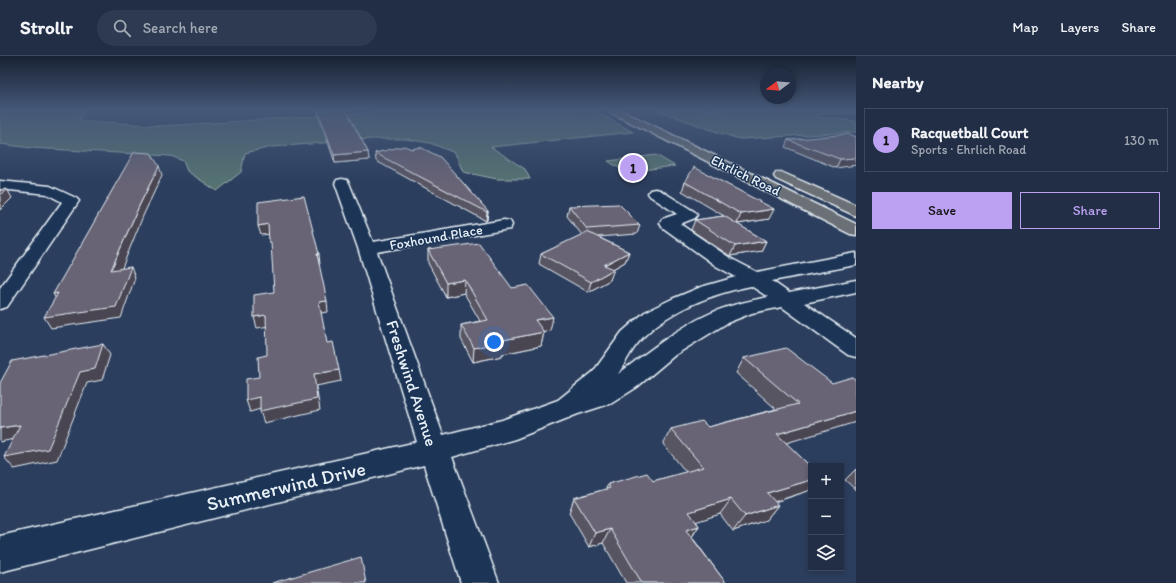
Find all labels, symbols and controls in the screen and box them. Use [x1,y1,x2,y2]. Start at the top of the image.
search box [97,10,377,46]
text: Strollr [20,16,73,39]
icon: search [111,17,133,39]
text: Search here [143,19,218,37]
text: Map [1013,19,1038,36]
text: Layers [1060,19,1099,36]
text: Share [1121,19,1156,36]
north arrow [760,68,796,104]
text: Nearby [872,72,924,92]
text: Racquetball Court [911,124,1028,142]
text: 1 [883,133,889,148]
text: 130 m [1124,133,1159,148]
text: Sports · Ehrlich Road [911,142,1026,157]
street label: Ehrlich Road [708,151,784,200]
pin: 1 [620,153,646,183]
button: Save [872,192,1012,229]
button: Share [1020,192,1160,229]
street label: Foxhound Place [388,221,484,254]
street label: Freshwind Avenue [382,317,442,449]
your location [484,332,504,352]
street label: Summerwind Drive [204,456,368,516]
map controls [808,463,844,571]
button: + [808,463,844,499]
button: − [808,499,844,535]
button: layers [808,535,844,571]

